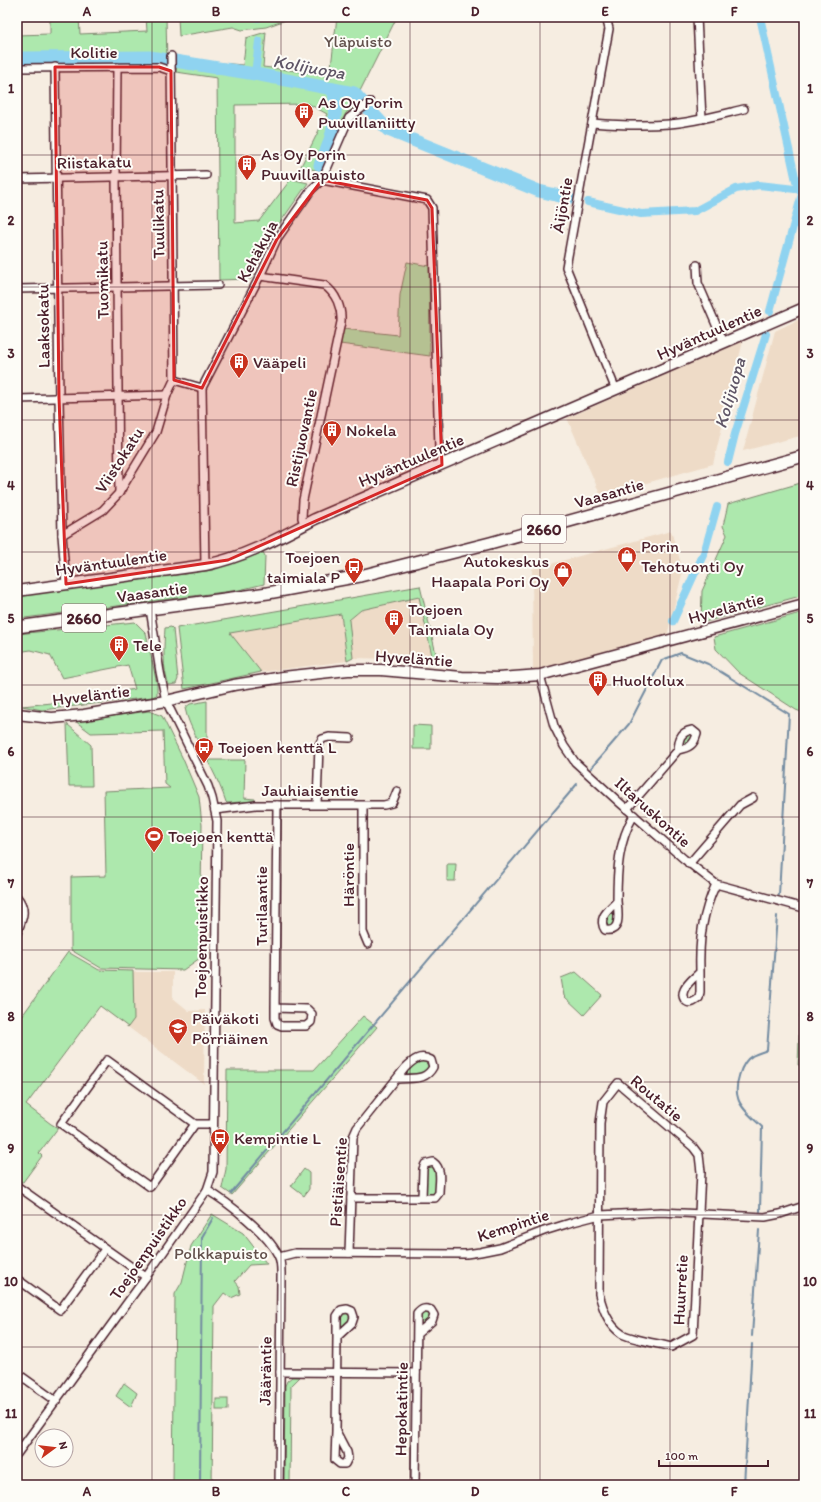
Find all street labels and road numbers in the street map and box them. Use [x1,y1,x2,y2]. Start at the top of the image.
street label: Kolitie [70,42,118,62]
street label: Riistakatu [56,151,132,173]
street label: Äijöntie [547,176,577,234]
street label: Tuulikatu [147,189,169,259]
street label: Kehäkuja [232,216,282,286]
street label: Tuomikatu [91,241,113,319]
street label: Laaksokatu [32,284,54,368]
street label: Hyväntuulentie [653,300,765,364]
street label: Ristijuovantie [281,387,321,489]
street label: Viistokatu [90,423,148,497]
street label: Hyväntuulentie [355,429,467,491]
street label: Vaasantie [572,474,646,512]
road number: 2660 [522,515,566,543]
street label: Hyväntuulentie [54,544,168,580]
street label: Vaasantie [116,577,188,607]
street label: Hyveläntie [686,588,766,628]
road number: 2660 [62,604,106,632]
street label: Hyveläntie [374,645,454,671]
street label: Hyveläntie [51,680,131,710]
street label: Iltaruskontie [611,773,695,851]
street label: Jauhiaisentie [262,780,358,800]
street label: Häröntie [338,843,358,907]
street label: Turilaantie [251,866,271,946]
street label: Toejoenpuistikko [190,876,212,998]
street label: Routatie [627,1070,687,1126]
street label: Pistiäisentie [325,1137,351,1227]
street label: Toejoenpuistikko [105,1192,191,1304]
street label: Kempintie [475,1204,551,1246]
street label: Huurretie [668,1254,692,1326]
street label: Jääräntie [254,1336,276,1406]
street label: Hepokatintie [390,1362,412,1456]

